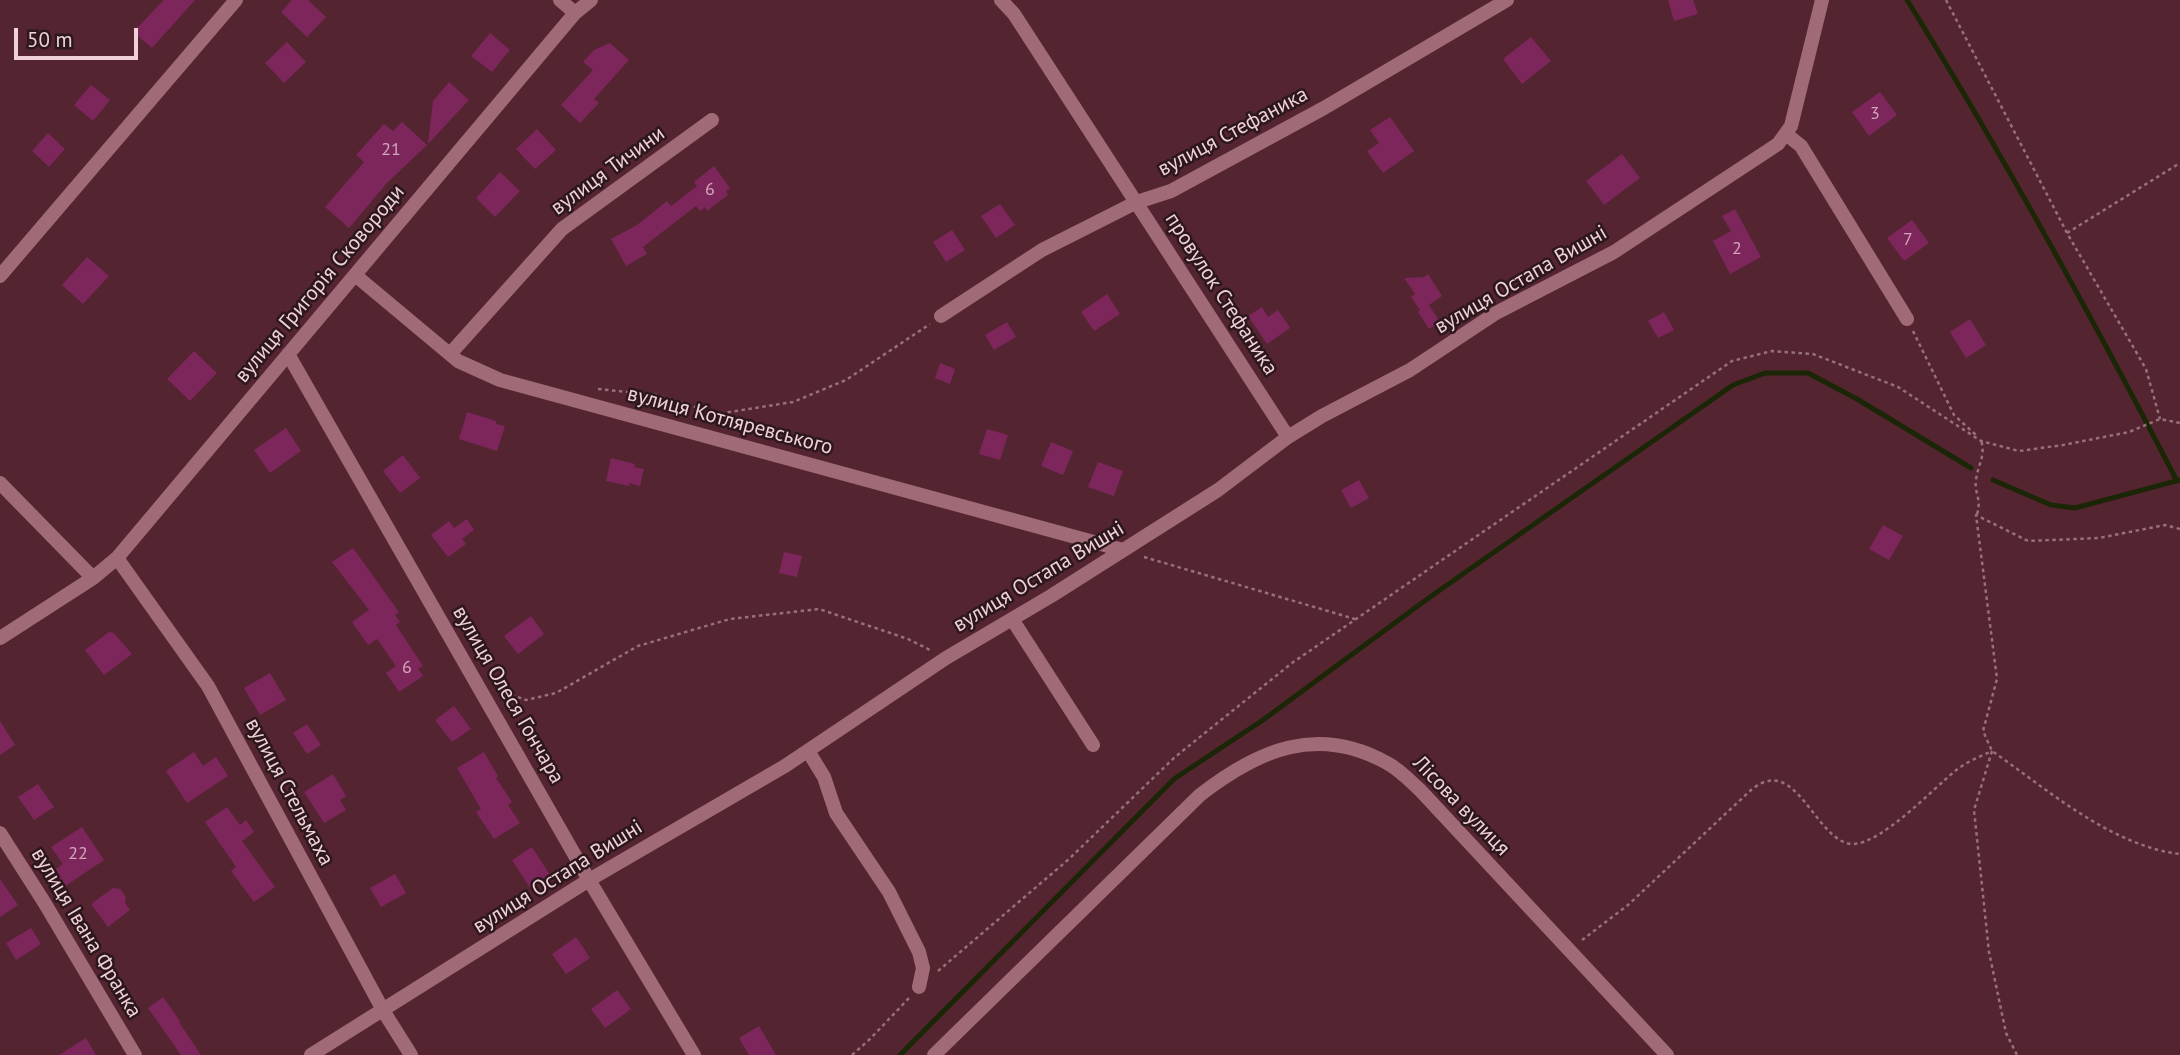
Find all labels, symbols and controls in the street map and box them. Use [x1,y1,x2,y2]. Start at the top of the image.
scale bar [18,14,142,58]
text: 50 m [27,26,73,53]
street label: вулиця Стефаника [1154,82,1312,182]
house number: 3 [1870,103,1880,125]
street label: вулиця Тичини [546,121,670,221]
house number: 21 [381,139,401,161]
house number: 6 [705,179,715,201]
street label: вулиця Григорія Сковороди [230,180,410,388]
street label: провулок Стефаника [1159,208,1283,380]
street label: вулиця Остапа Вишні [1430,220,1612,340]
house number: 7 [1903,229,1913,251]
house number: 2 [1732,238,1742,260]
street label: вулиця Котляревського [625,381,835,461]
street label: вулиця Остапа Вишні [949,516,1129,638]
street label: вулиця Олеся Гончара [447,602,569,788]
house number: 6 [402,657,412,679]
street label: вулиця Стельмаха [239,714,339,870]
street label: Лісова вулиця [1407,751,1515,861]
street label: вулиця Остапа Вишні [469,815,647,939]
house number: 22 [68,843,88,865]
street label: вулиця Івана Франка [25,844,147,1022]

